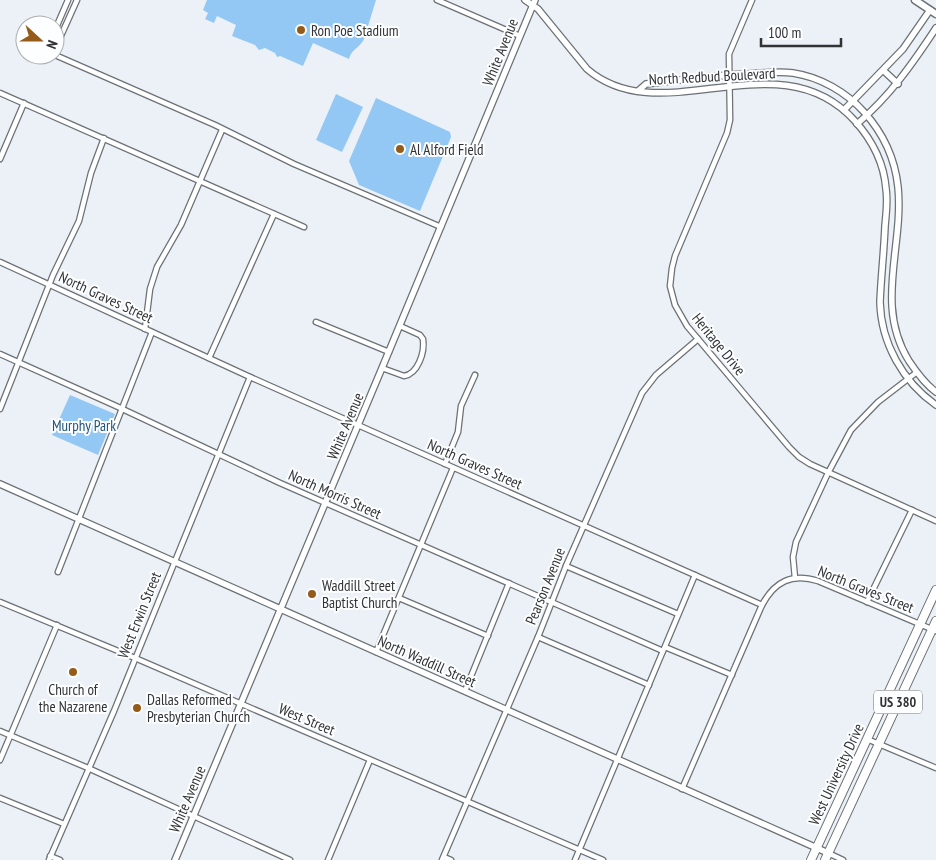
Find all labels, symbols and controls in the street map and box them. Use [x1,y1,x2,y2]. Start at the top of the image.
north arrow [15,15,65,65]
scale bar [761,15,841,47]
street label: White Avenue [478,16,522,88]
place label: Ron Poe Stadium [311,21,399,40]
text: 100 m [768,23,801,42]
marker: Ron Poe Stadium [295,24,307,36]
text: N [42,38,62,51]
street label: North Redbud Boulevard [648,63,776,89]
place label: Al Alford Field [410,140,484,159]
marker: Al Alford Field [394,143,406,155]
street label: North Graves Street [56,267,156,327]
street label: Heritage Drive [688,309,750,379]
street label: White Avenue [322,390,368,462]
park label: Murphy Park [52,416,116,435]
street label: North Graves Street [425,435,525,493]
street label: North Morris Street [286,465,384,523]
street label: Pearson Avenue [521,545,569,627]
street label: North Graves Street [815,561,917,617]
street label: West Erwin Street [113,569,165,661]
place label: Waddill Street Baptist Church [322,576,397,612]
marker: Waddill Street Baptist Church [306,588,318,600]
street label: North Waddill Street [375,631,479,691]
marker: Church of the Nazarene [67,666,79,678]
place label: Church of the Nazarene [39,680,107,716]
place label: Dallas Reformed Presbyterian Church [147,690,250,726]
road number: US 380 [874,690,922,714]
street label: West Street [276,699,338,739]
marker: Dallas Reformed Presbyterian Church [131,702,143,714]
street label: West University Drive [804,720,868,828]
street label: White Avenue [164,763,210,835]

